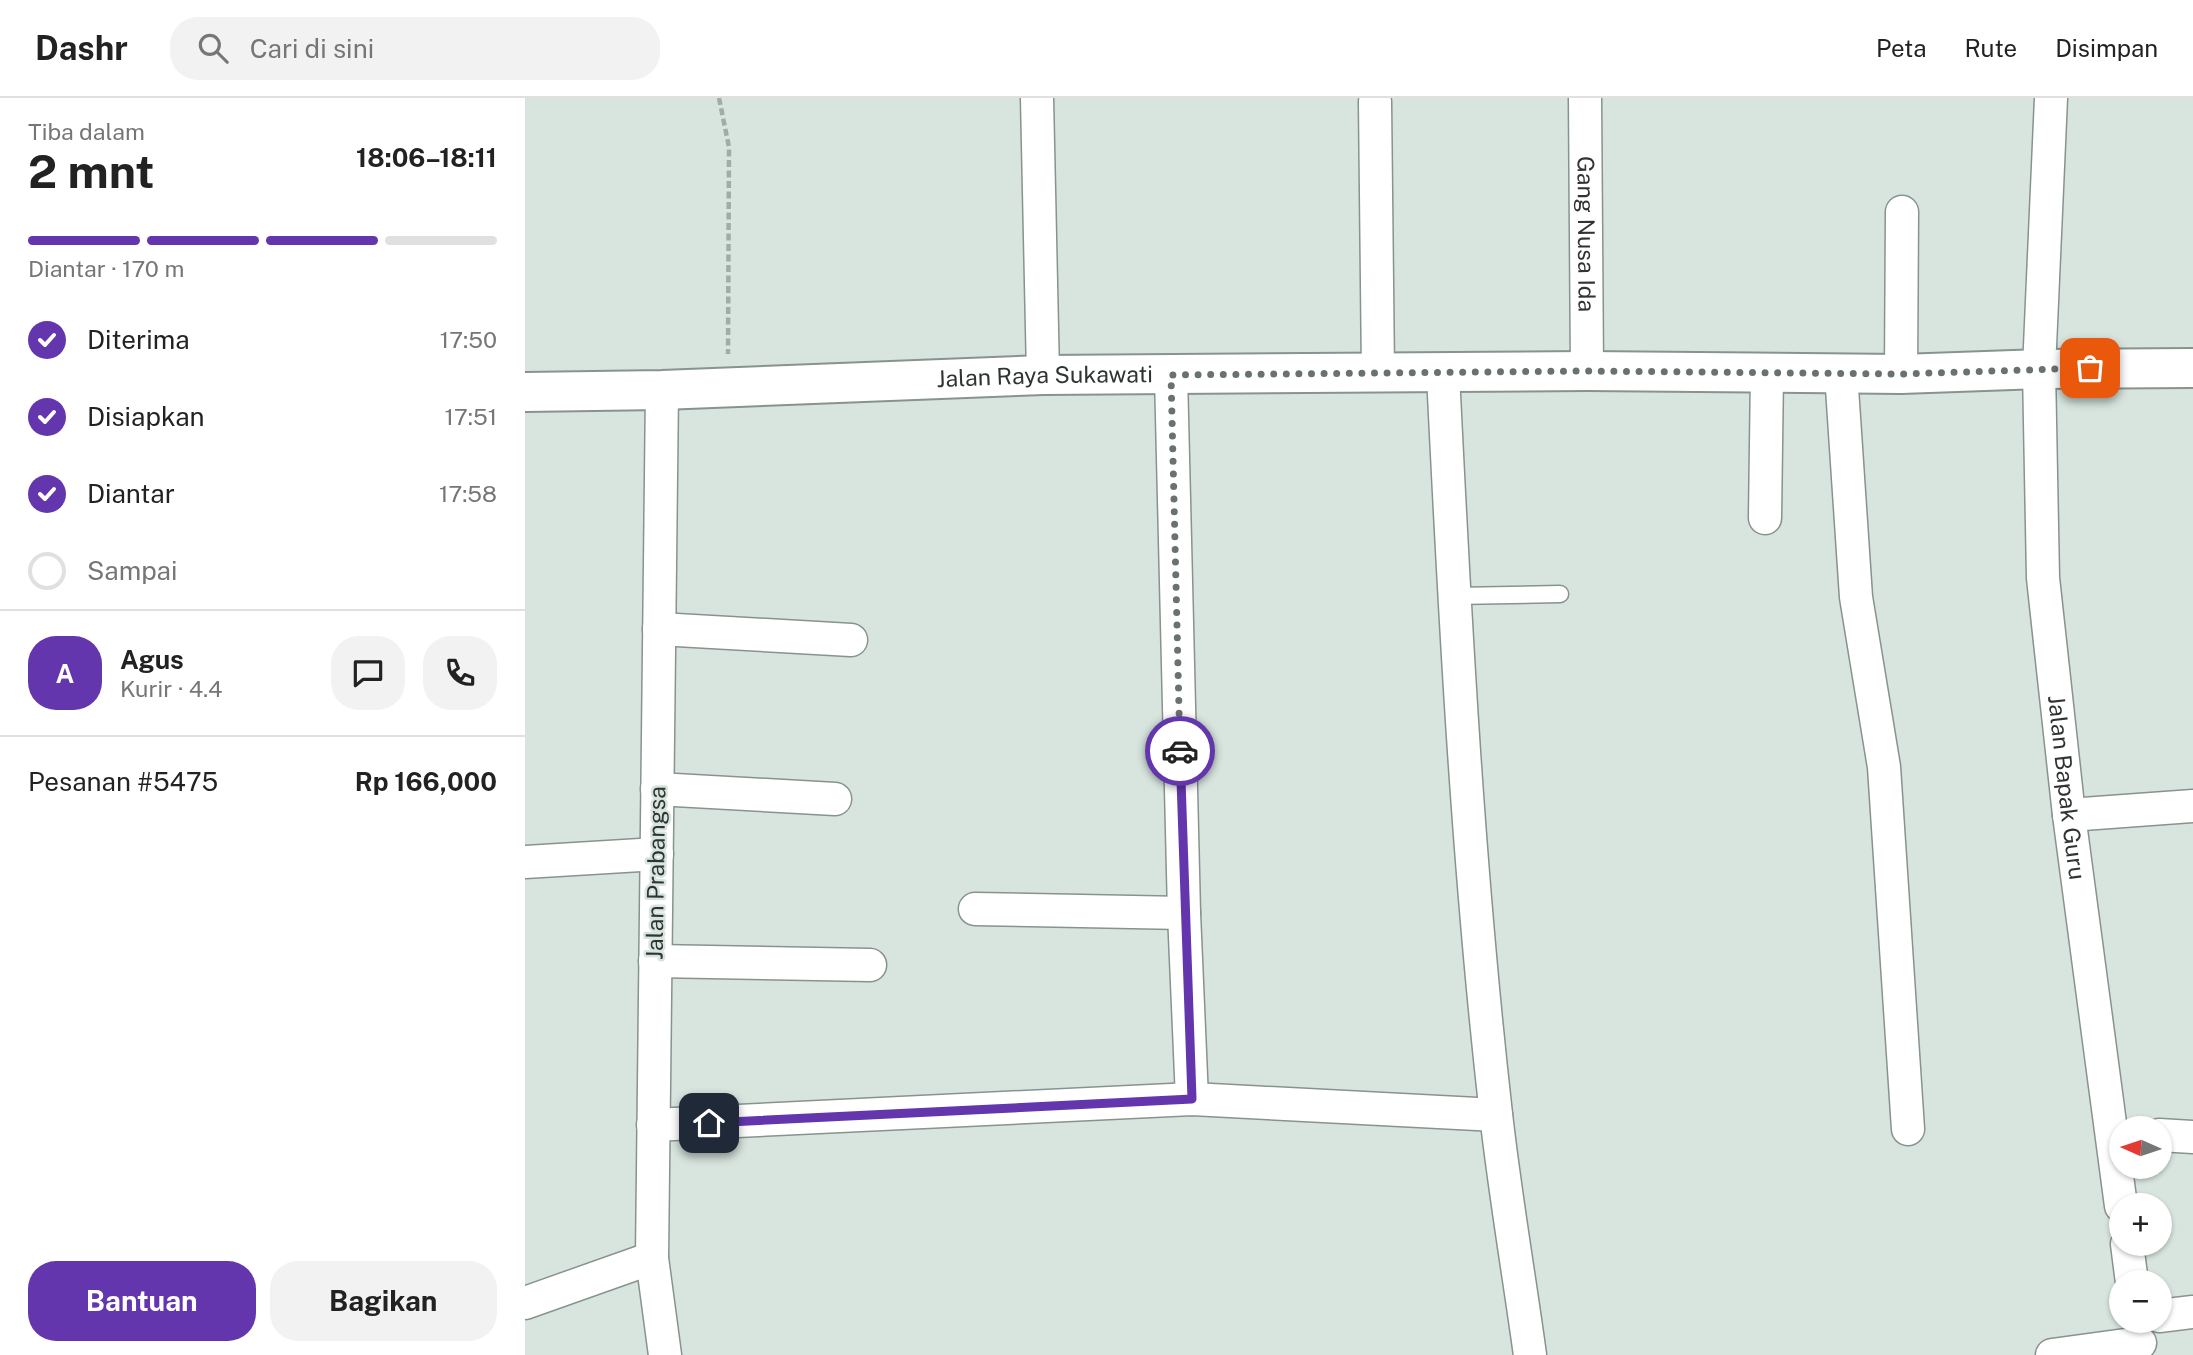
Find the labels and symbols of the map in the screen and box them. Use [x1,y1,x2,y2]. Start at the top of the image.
street label: Gang Nusa Ida [1572,156,1601,312]
pin [2060,338,2120,398]
street label: Jalan Raya Sukawati [936,360,1153,392]
street label: Jalan Bapak Guru [2043,694,2091,881]
courier [1145,716,1215,786]
street label: Jalan Prabangsa [640,786,671,960]
pin [679,1093,739,1153]
north arrow [2109,1116,2172,1180]

